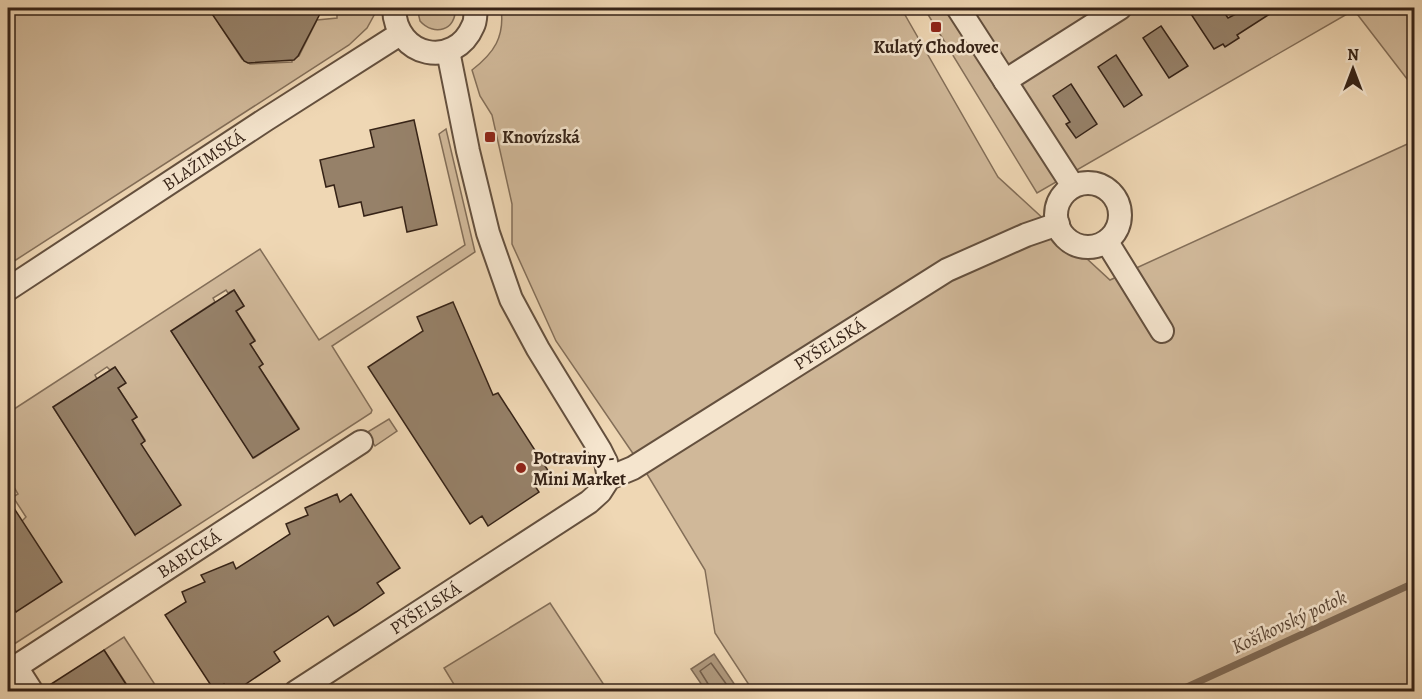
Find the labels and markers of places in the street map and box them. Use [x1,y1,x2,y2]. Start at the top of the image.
marker: Kulatý Chodovec [929,20,943,34]
place label: Kulatý Chodovec [873,35,999,59]
place label: Knovízská [502,125,580,149]
marker: Knovízská [483,130,497,144]
place label: Potraviny - Mini Market [533,446,626,491]
marker: Potraviny - Mini Market [514,461,528,475]

